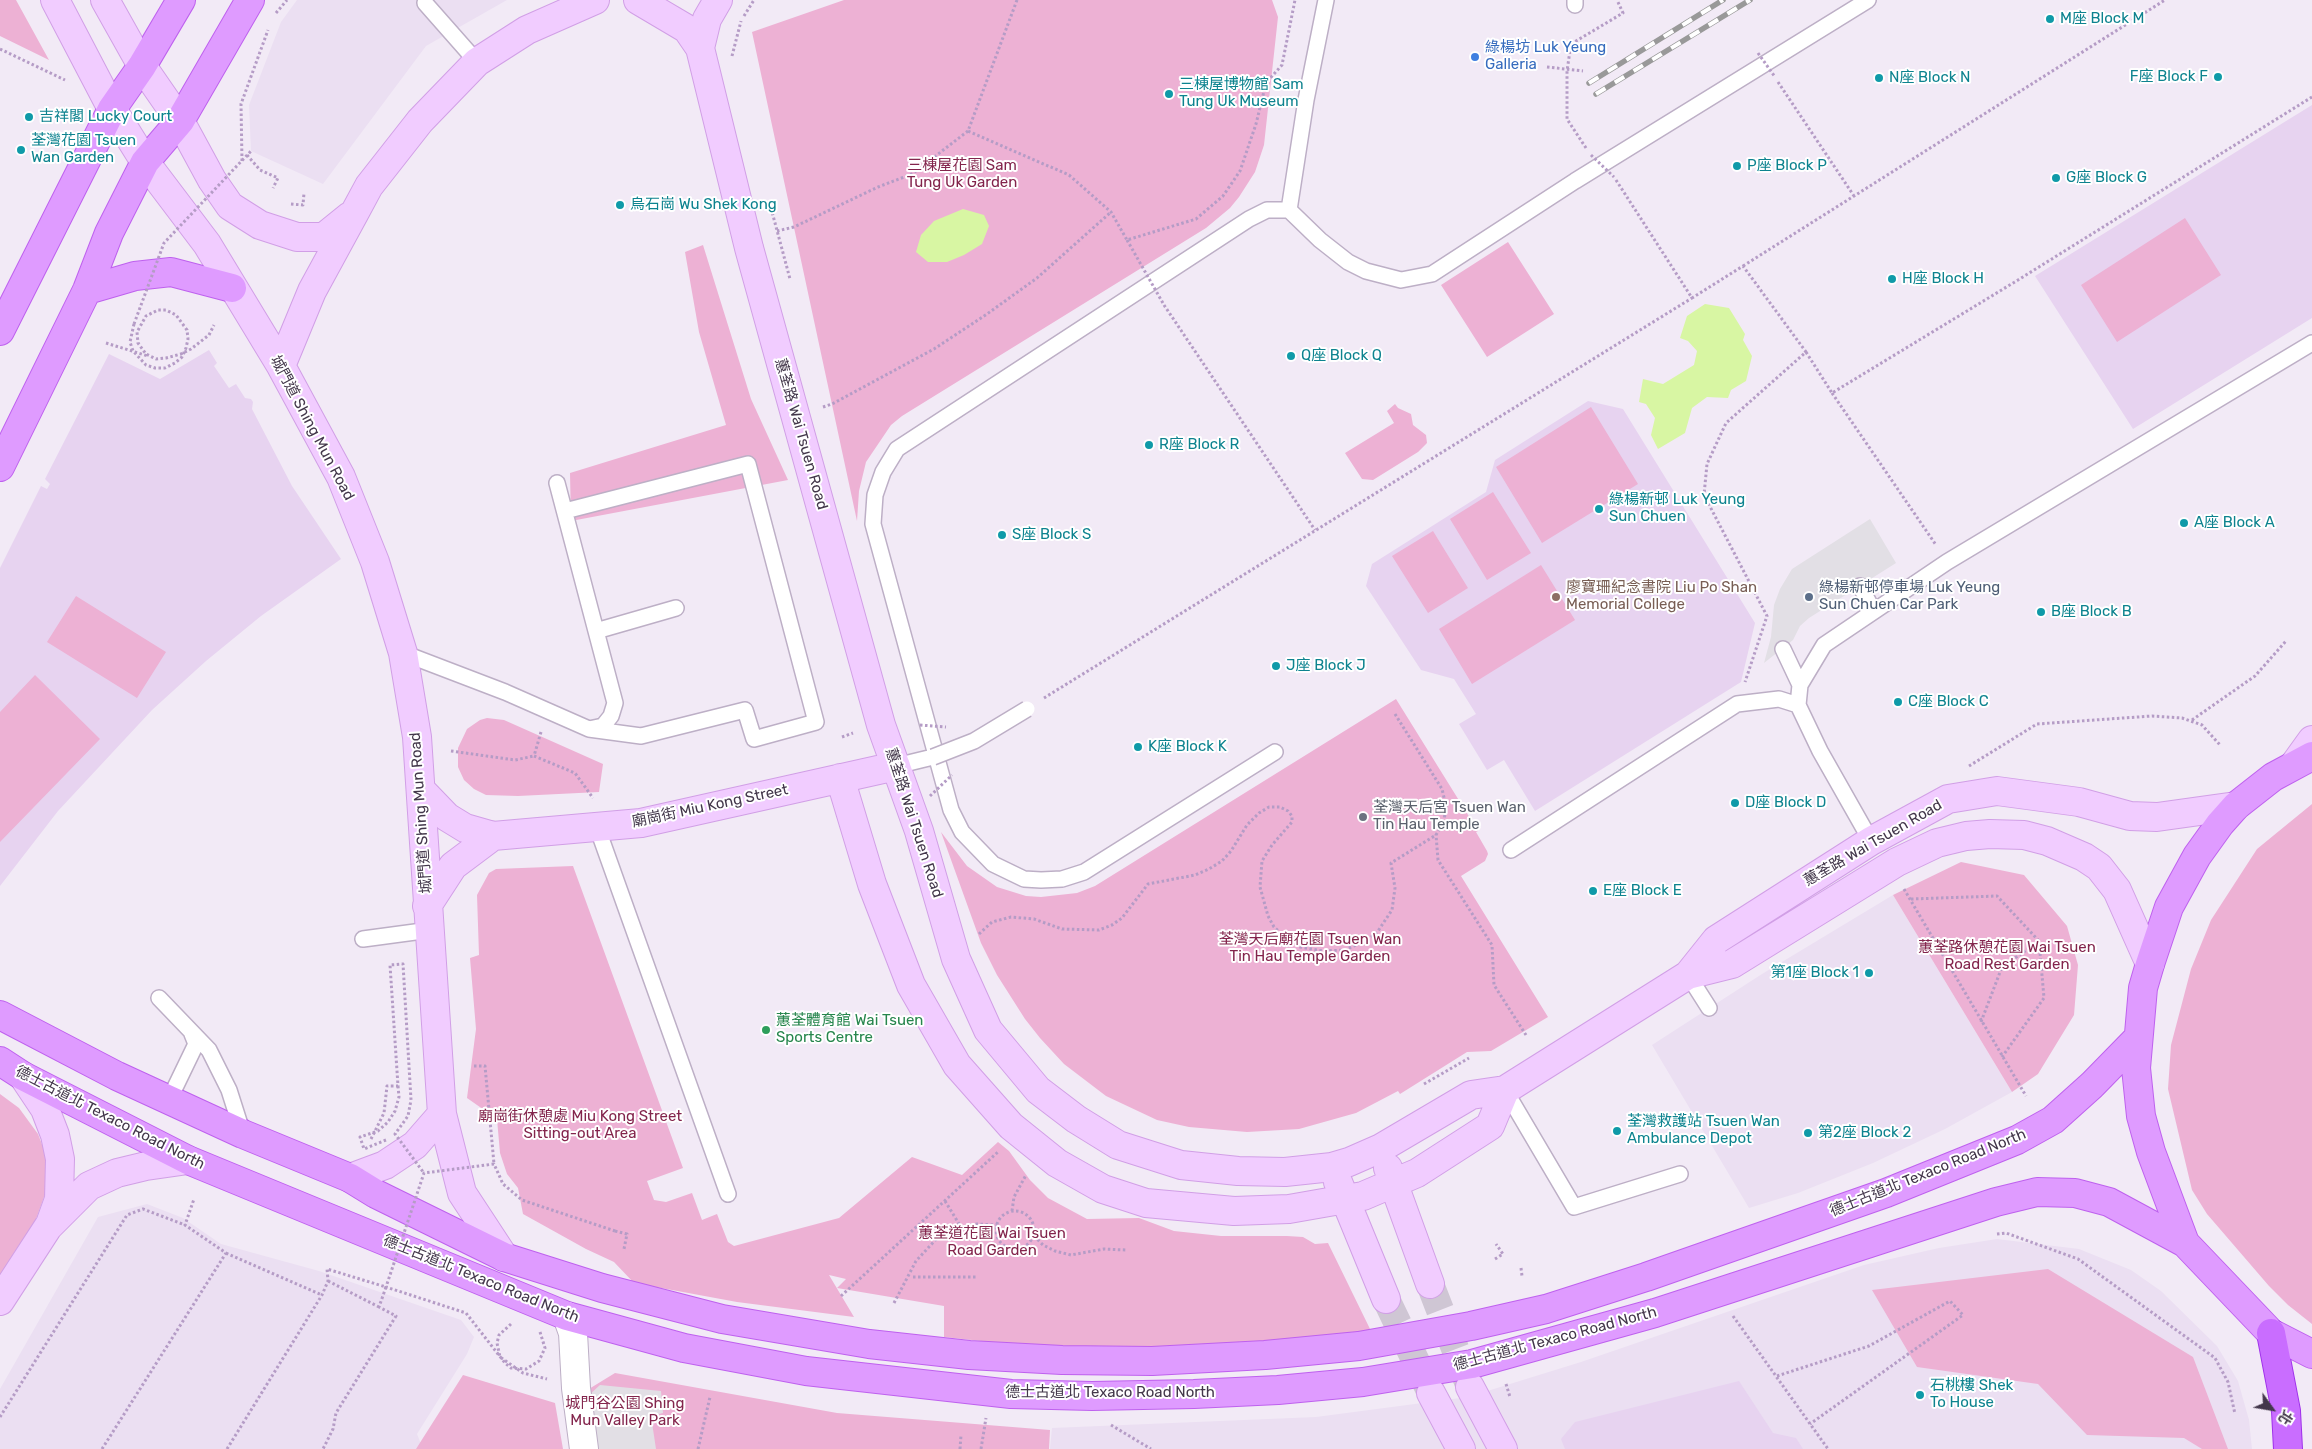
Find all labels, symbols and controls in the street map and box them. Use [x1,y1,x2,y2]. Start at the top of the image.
place label: M座 Block M [2060,10,2144,28]
marker: M座 Block M [2044,13,2056,25]
place label: 綠楊坊 Luk Yeung Galleria [1485,39,1606,74]
marker: 綠楊坊 Luk Yeung Galleria [1469,51,1481,63]
place label: F座 Block F [2130,68,2208,86]
place label: N座 Block N [1889,69,1970,87]
marker: F座 Block F [2212,71,2224,83]
marker: N座 Block N [1873,72,1885,84]
place label: 三棟屋博物館 Sam Tung Uk Museum [1179,76,1304,111]
marker: 三棟屋博物館 Sam Tung Uk Museum [1163,88,1175,100]
place label: 吉祥閣 Lucky Court [39,108,172,126]
marker: 吉祥閣 Lucky Court [23,111,35,123]
place label: 荃灣花園 Tsuen Wan Garden [31,132,136,167]
marker: 荃灣花園 Tsuen Wan Garden [15,144,27,156]
park label: 三棟屋花園 Sam Tung Uk Garden [907,157,1017,192]
place label: P座 Block P [1747,157,1827,175]
marker: P座 Block P [1731,160,1743,172]
place label: G座 Block G [2066,169,2147,187]
marker: G座 Block G [2050,172,2062,184]
place label: 烏石崗 Wu Shek Kong [630,196,777,214]
marker: 烏石崗 Wu Shek Kong [614,199,626,211]
place label: H座 Block H [1902,270,1984,288]
marker: H座 Block H [1886,273,1898,285]
place label: Q座 Block Q [1301,347,1382,365]
marker: Q座 Block Q [1285,350,1297,362]
street label: 城門道 Shing Mun Road [266,352,358,504]
street label: 蕙荃路 Wai Tsuen Road [771,356,831,512]
place label: R座 Block R [1159,436,1239,454]
marker: R座 Block R [1143,439,1155,451]
place label: 綠楊新邨 Luk Yeung Sun Chuen [1609,491,1745,526]
marker: 綠楊新邨 Luk Yeung Sun Chuen [1593,503,1605,515]
place label: A座 Block A [2194,514,2275,532]
marker: A座 Block A [2178,517,2190,529]
place label: S座 Block S [1012,526,1091,544]
marker: S座 Block S [996,529,1008,541]
place label: 廖寶珊紀念書院 Liu Po Shan Memorial College [1566,579,1757,614]
place label: 綠楊新邨停車場 Luk Yeung Sun Chuen Car Park [1819,579,2000,614]
marker: 廖寶珊紀念書院 Liu Po Shan Memorial College [1550,591,1562,603]
marker: 綠楊新邨停車場 Luk Yeung Sun Chuen Car Park [1803,591,1815,603]
place label: B座 Block B [2051,603,2132,621]
marker: B座 Block B [2035,606,2047,618]
place label: J座 Block J [1286,657,1366,675]
marker: J座 Block J [1270,660,1282,672]
place label: C座 Block C [1908,693,1989,711]
marker: C座 Block C [1892,696,1904,708]
street label: 城門道 Shing Mun Road [406,732,436,894]
place label: K座 Block K [1148,738,1227,756]
marker: K座 Block K [1132,741,1144,753]
street label: 蕙荃路 Wai Tsuen Road [881,746,947,900]
street label: 廟崗街 Miu Kong Street [630,781,790,831]
place label: D座 Block D [1745,794,1826,812]
street label: 蕙荃路 Wai Tsuen Road [1801,796,1945,890]
marker: D座 Block D [1729,797,1741,809]
place label: 荃灣天后宮 Tsuen Wan Tin Hau Temple [1373,799,1526,834]
marker: 荃灣天后宮 Tsuen Wan Tin Hau Temple [1357,811,1369,823]
place label: E座 Block E [1603,882,1682,900]
marker: E座 Block E [1587,885,1599,897]
park label: 荃灣天后廟花園 Tsuen Wan Tin Hau Temple Garden [1219,931,1401,966]
park label: 蕙荃路休憩花園 Wai Tsuen Road Rest Garden [1918,939,2096,974]
place label: 第1座 Block 1 [1771,964,1859,982]
marker: 第1座 Block 1 [1863,967,1875,979]
place label: 蕙荃體育館 Wai Tsuen Sports Centre [776,1012,923,1047]
marker: 蕙荃體育館 Wai Tsuen Sports Centre [760,1024,772,1036]
street label: 德士古道北 Texaco Road North [12,1062,208,1174]
park label: 廟崗街休憩處 Miu Kong Street Sitting-out Area [478,1108,682,1143]
place label: 荃灣救護站 Tsuen Wan Ambulance Depot [1627,1113,1780,1148]
place label: 第2座 Block 2 [1818,1124,1911,1142]
marker: 荃灣救護站 Tsuen Wan Ambulance Depot [1611,1125,1623,1137]
street label: 德士古道北 Texaco Road North [1827,1125,2029,1221]
marker: 第2座 Block 2 [1802,1127,1814,1139]
park label: 蕙荃道花園 Wai Tsuen Road Garden [918,1225,1066,1260]
street label: 德士古道北 Texaco Road North [380,1231,582,1327]
street label: 德士古道北 Texaco Road North [1451,1303,1659,1375]
place label: 石桃樓 Shek To House [1930,1377,2013,1412]
street label: 德士古道北 Texaco Road North [1005,1384,1215,1402]
north arrow [2247,1384,2297,1434]
marker: 石桃樓 Shek To House [1914,1389,1926,1401]
park label: 城門谷公園 Shing Mun Valley Park [566,1395,684,1430]
text: 北 [2274,1407,2296,1428]

